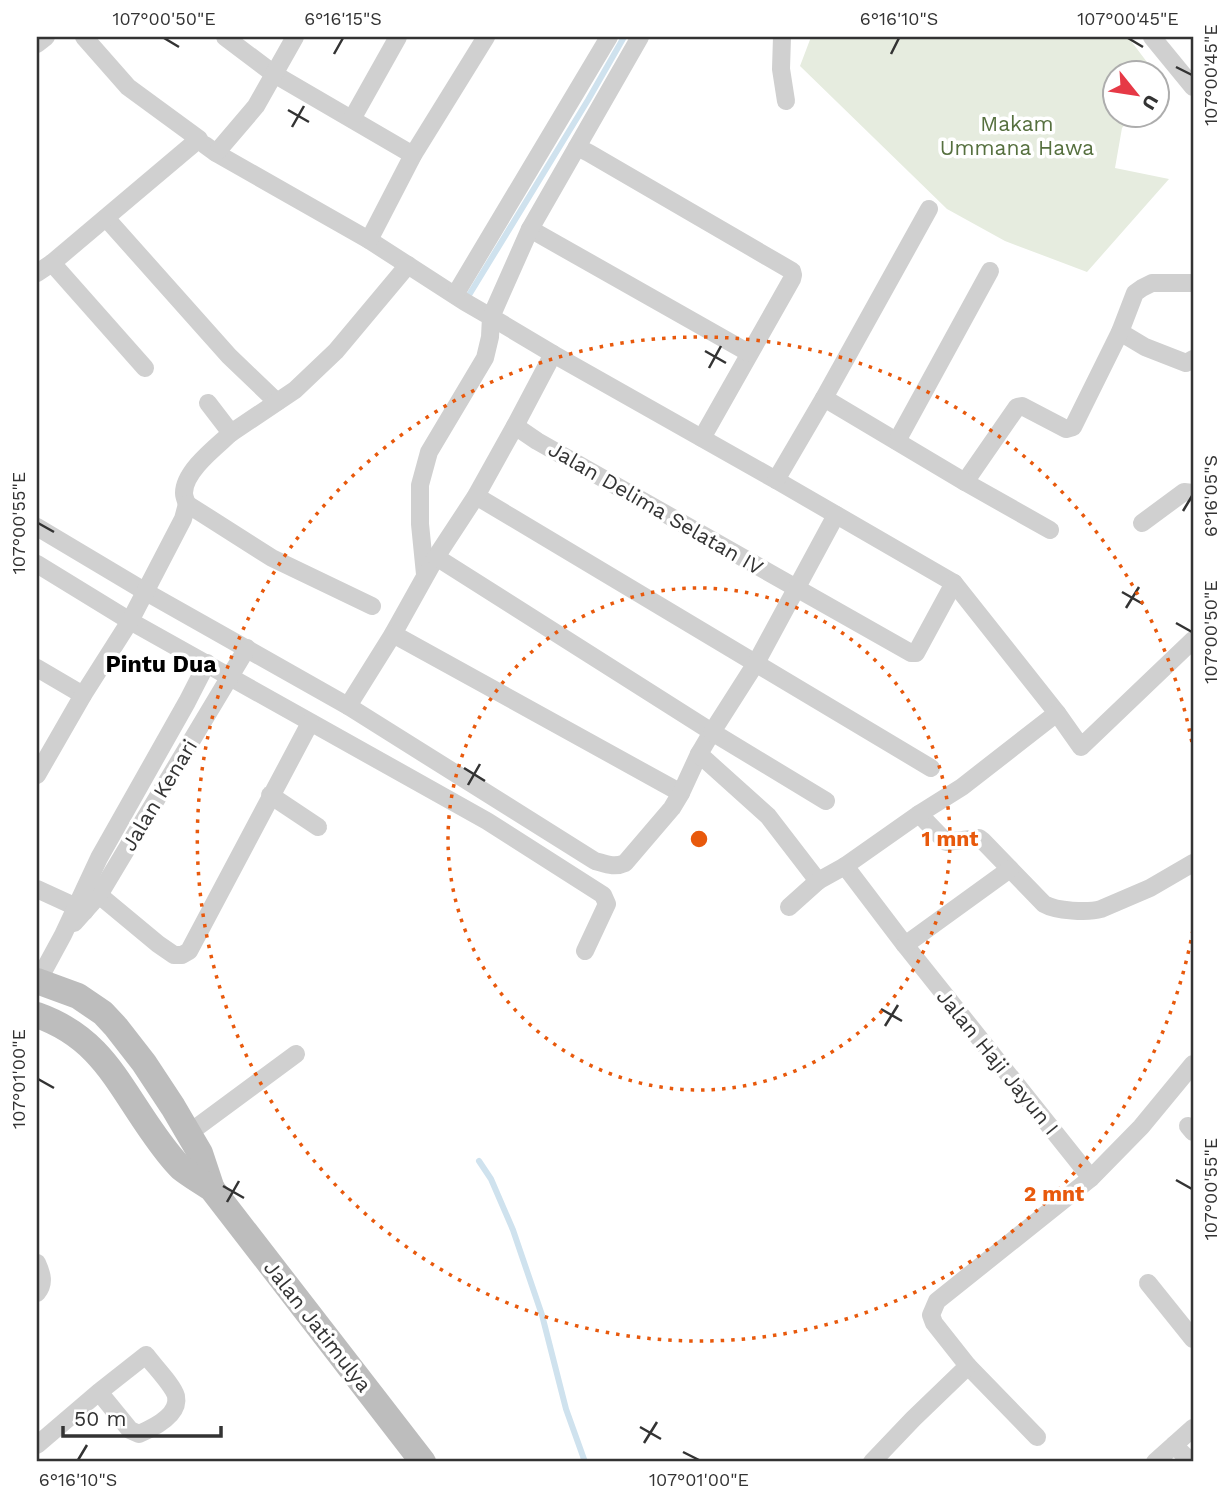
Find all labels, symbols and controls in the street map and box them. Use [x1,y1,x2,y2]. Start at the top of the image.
text: 107°00'50"E [112,8,216,29]
text: 6°16'15"S [304,8,382,29]
text: 6°16'10"S [860,8,938,29]
text: 107°00'45"E [1077,8,1179,29]
text: 107°00'45"E [1200,24,1221,126]
north arrow [1100,60,1170,130]
text: U [1137,91,1164,114]
park label: Makam Ummana Hawa [940,111,1094,160]
street label: Jalan Delima Selatan IV [544,436,768,580]
text: 6°16'05"S [1200,455,1221,537]
text: 107°00'55"E [8,472,29,574]
text: 107°00'50"E [1200,580,1221,684]
district label: Pintu Dua [105,651,217,678]
street label: Jalan Kenari [116,735,202,855]
text: 1 mnt [922,826,978,851]
centre of rings [687,827,711,851]
street label: Jalan Haji Jayun I [932,984,1064,1140]
text: 107°01'00"E [8,1029,29,1129]
text: 107°00'55"E [1200,1138,1221,1240]
text: 2 mnt [1024,1181,1084,1206]
street label: Jalan Jatimulya [259,1255,377,1397]
scale bar [63,1394,220,1438]
text: 50 m [74,1406,126,1431]
text: 6°16'10"S [39,1469,117,1490]
text: 107°01'00"E [649,1469,749,1490]

